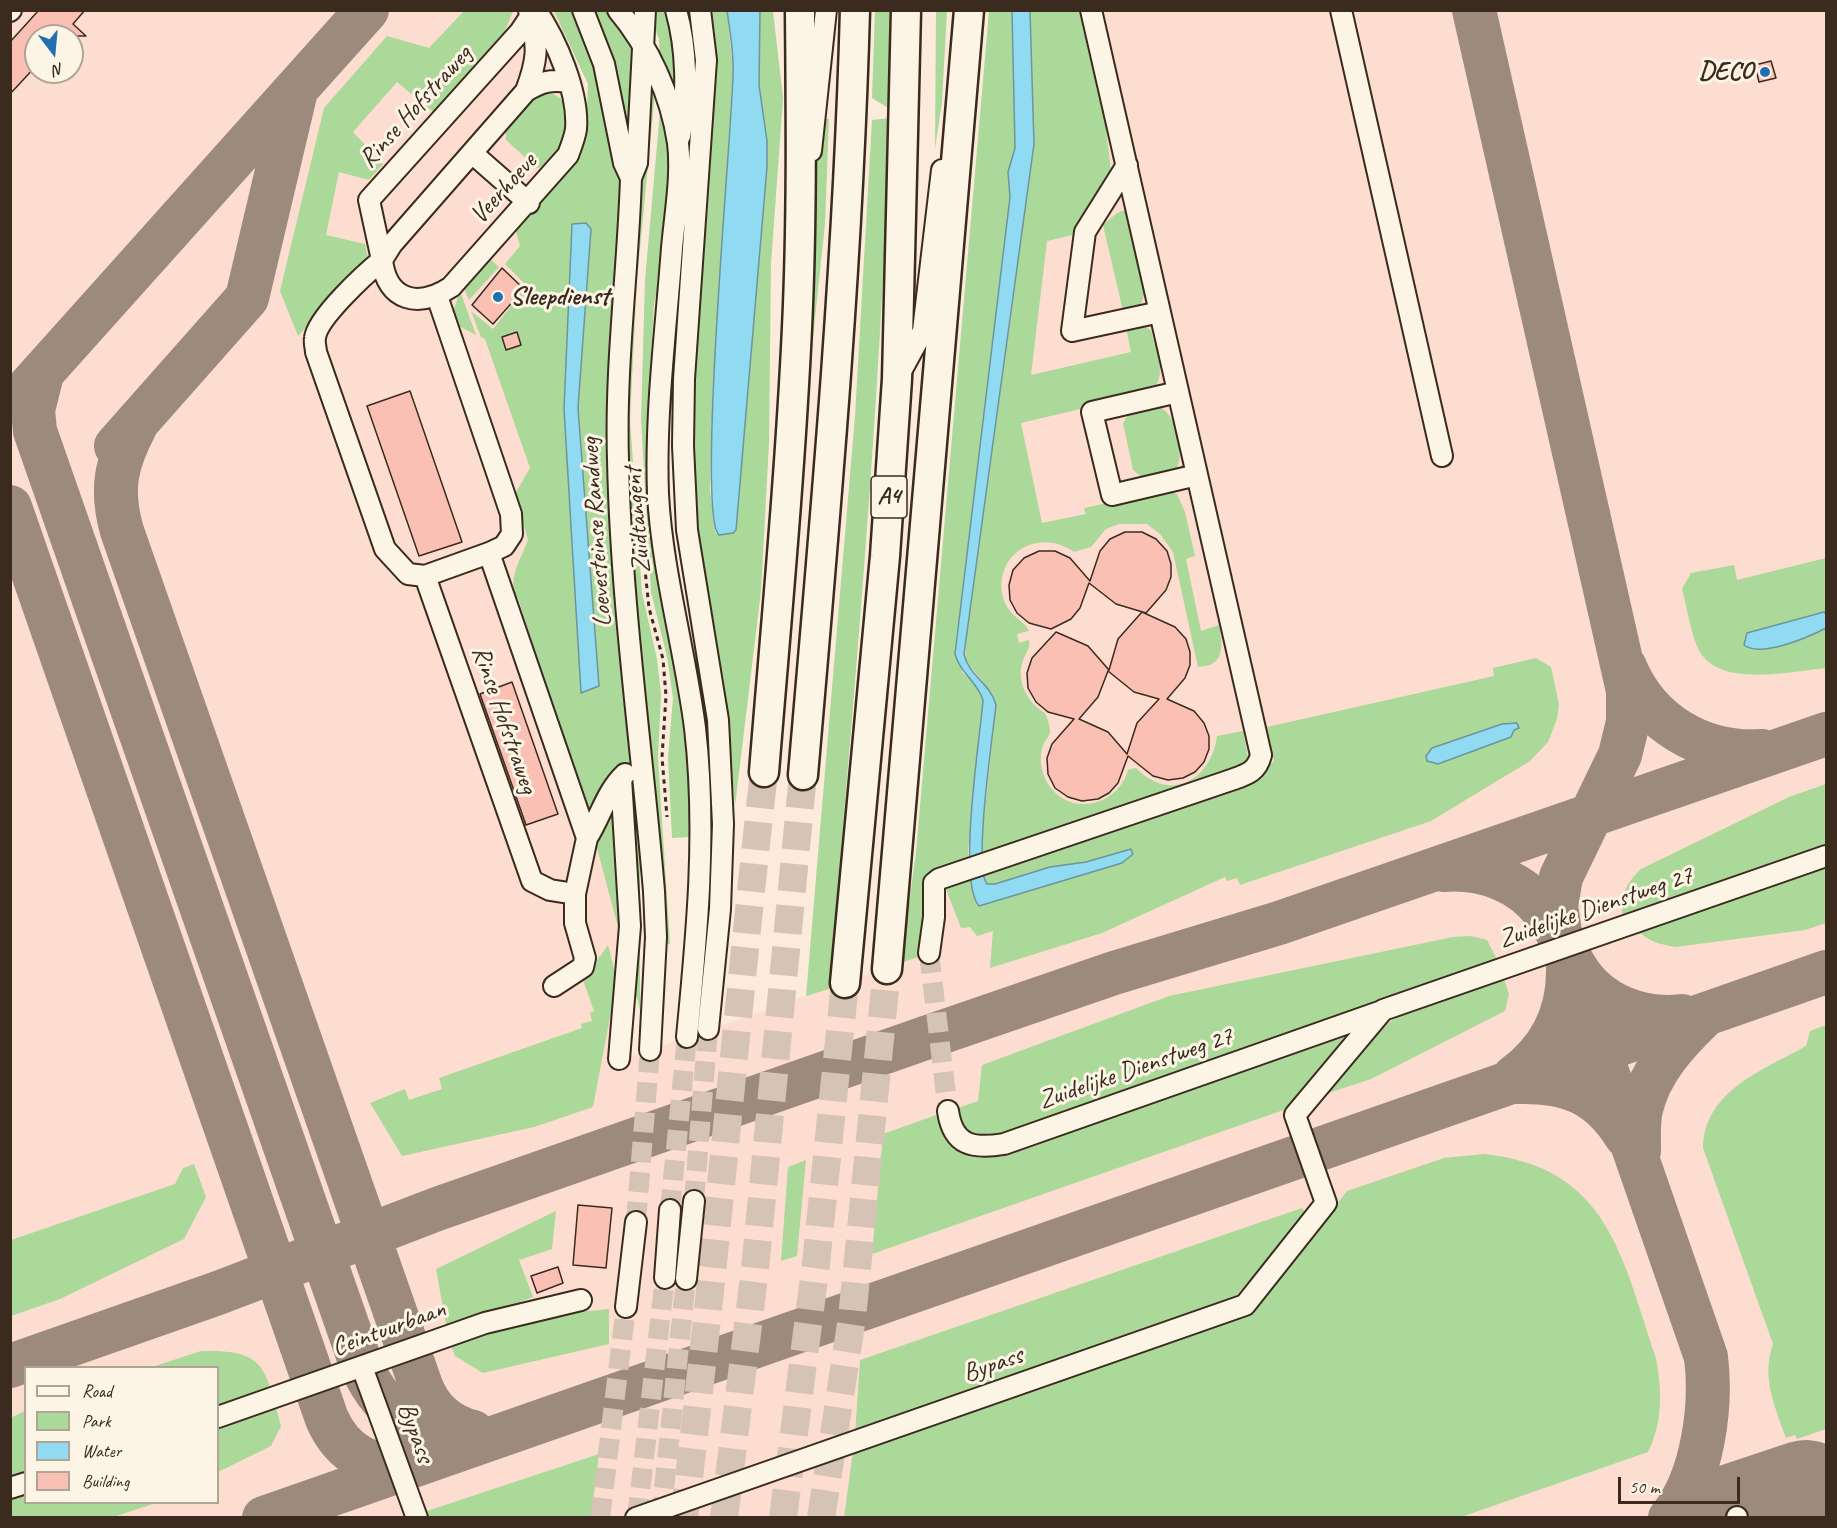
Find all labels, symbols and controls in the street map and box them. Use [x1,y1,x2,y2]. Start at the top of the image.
north arrow [24,24,84,84]
street label: Rinse Hofstraweg [353,39,479,175]
place label: DECO [1699,56,1753,88]
text: N [51,58,66,80]
marker: DECO [1758,65,1772,79]
street label: Veerhoeve [464,147,544,231]
place label: Sleepdienst [510,281,609,313]
marker: Sleepdienst [491,290,505,304]
street label: Loevesteinse Randweg [575,436,619,628]
street label: Zuidtangent [618,466,658,574]
road number: A4 [871,476,907,518]
street label: Rinse Hofstraweg [464,642,544,798]
street label: Zuidelijke Dienstweg 27 [1495,860,1697,956]
street label: Zuidelijke Dienstweg 27 [1035,1021,1237,1117]
street label: Ceintuurbaan [328,1294,450,1364]
street label: Bypass [959,1340,1027,1390]
legend [24,1366,219,1504]
text: Road [82,1380,112,1402]
street label: Bypass [390,1399,440,1467]
text: Park [82,1410,111,1432]
text: Water [82,1440,121,1462]
scale bar [1621,1465,1742,1503]
text: Building [82,1470,129,1492]
text: 50 m [1629,1476,1660,1498]

